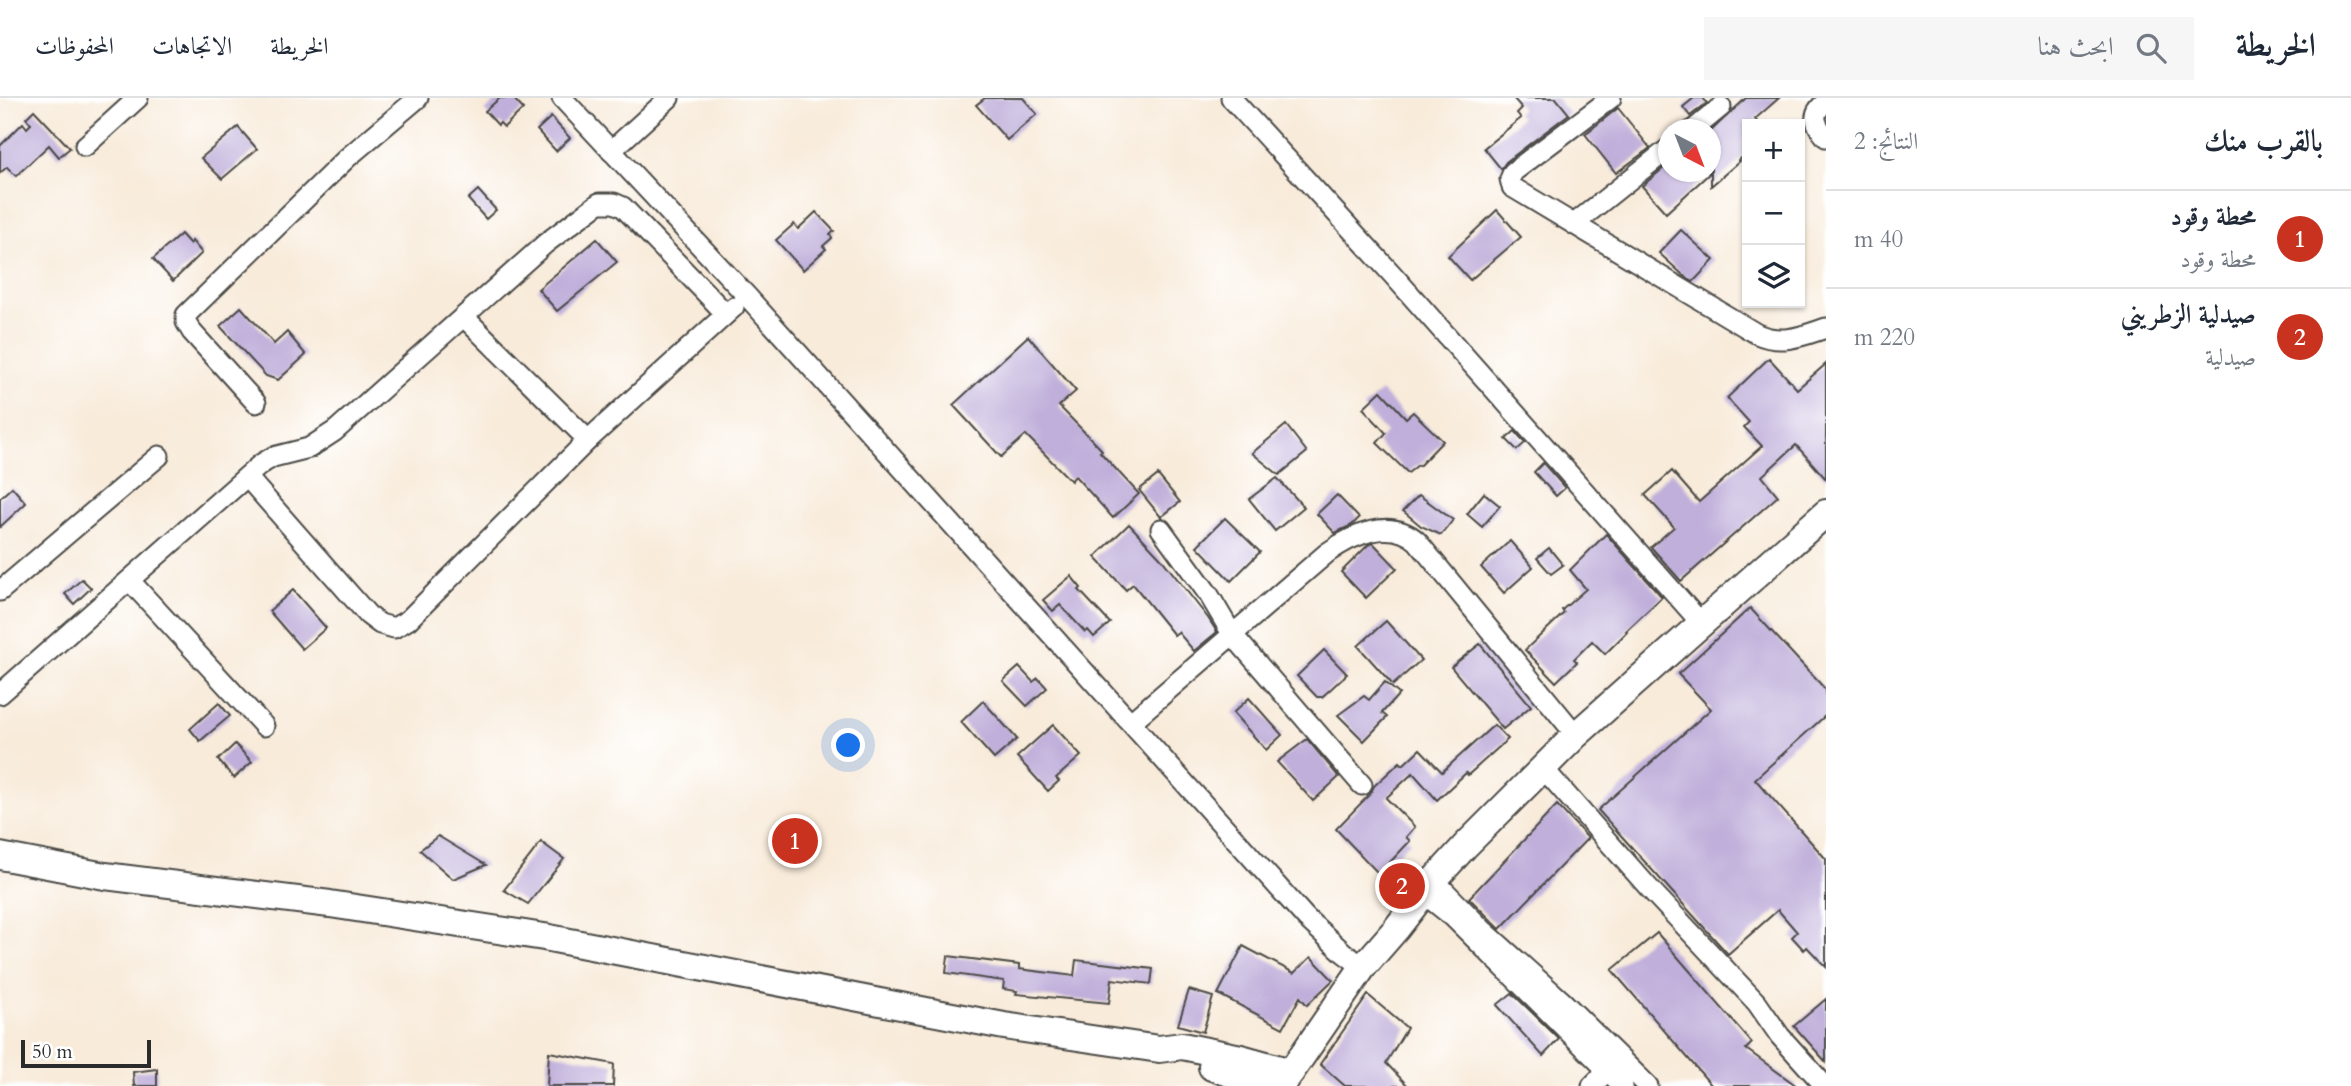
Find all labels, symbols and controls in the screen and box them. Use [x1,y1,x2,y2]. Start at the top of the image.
search box [1704,17,2194,80]
text: الخريطة [2236,23,2316,68]
text: ابحث هنا [2037,29,2114,64]
icon: search [2132,29,2170,67]
text: المحفوظات [35,30,114,63]
text: الاتجاهات [152,30,232,63]
text: الخريطة [270,30,329,63]
north arrow [1658,119,1721,182]
map controls [1742,119,1805,308]
button: + [1742,119,1805,182]
text: بالقرب منك [2204,121,2323,162]
text: النتائج: 2 [1854,126,1918,157]
button: − [1742,182,1805,245]
text: محطة وقود [2170,199,2256,234]
text: 40 m [1854,224,1903,255]
text: 1 [2294,224,2306,255]
text: محطة وقود [2180,244,2256,275]
button: layers [1742,245,1805,308]
text: صيدلية الزطريني [2120,297,2256,332]
text: 220 m [1854,322,1915,353]
text: 2 [2294,322,2306,353]
text: صيدلية [2205,342,2256,373]
your location [831,728,865,762]
pin: 1 [772,815,818,867]
pin: 2 [1379,860,1425,912]
scale bar [21,1037,150,1069]
text: 50 m [32,1039,73,1065]

